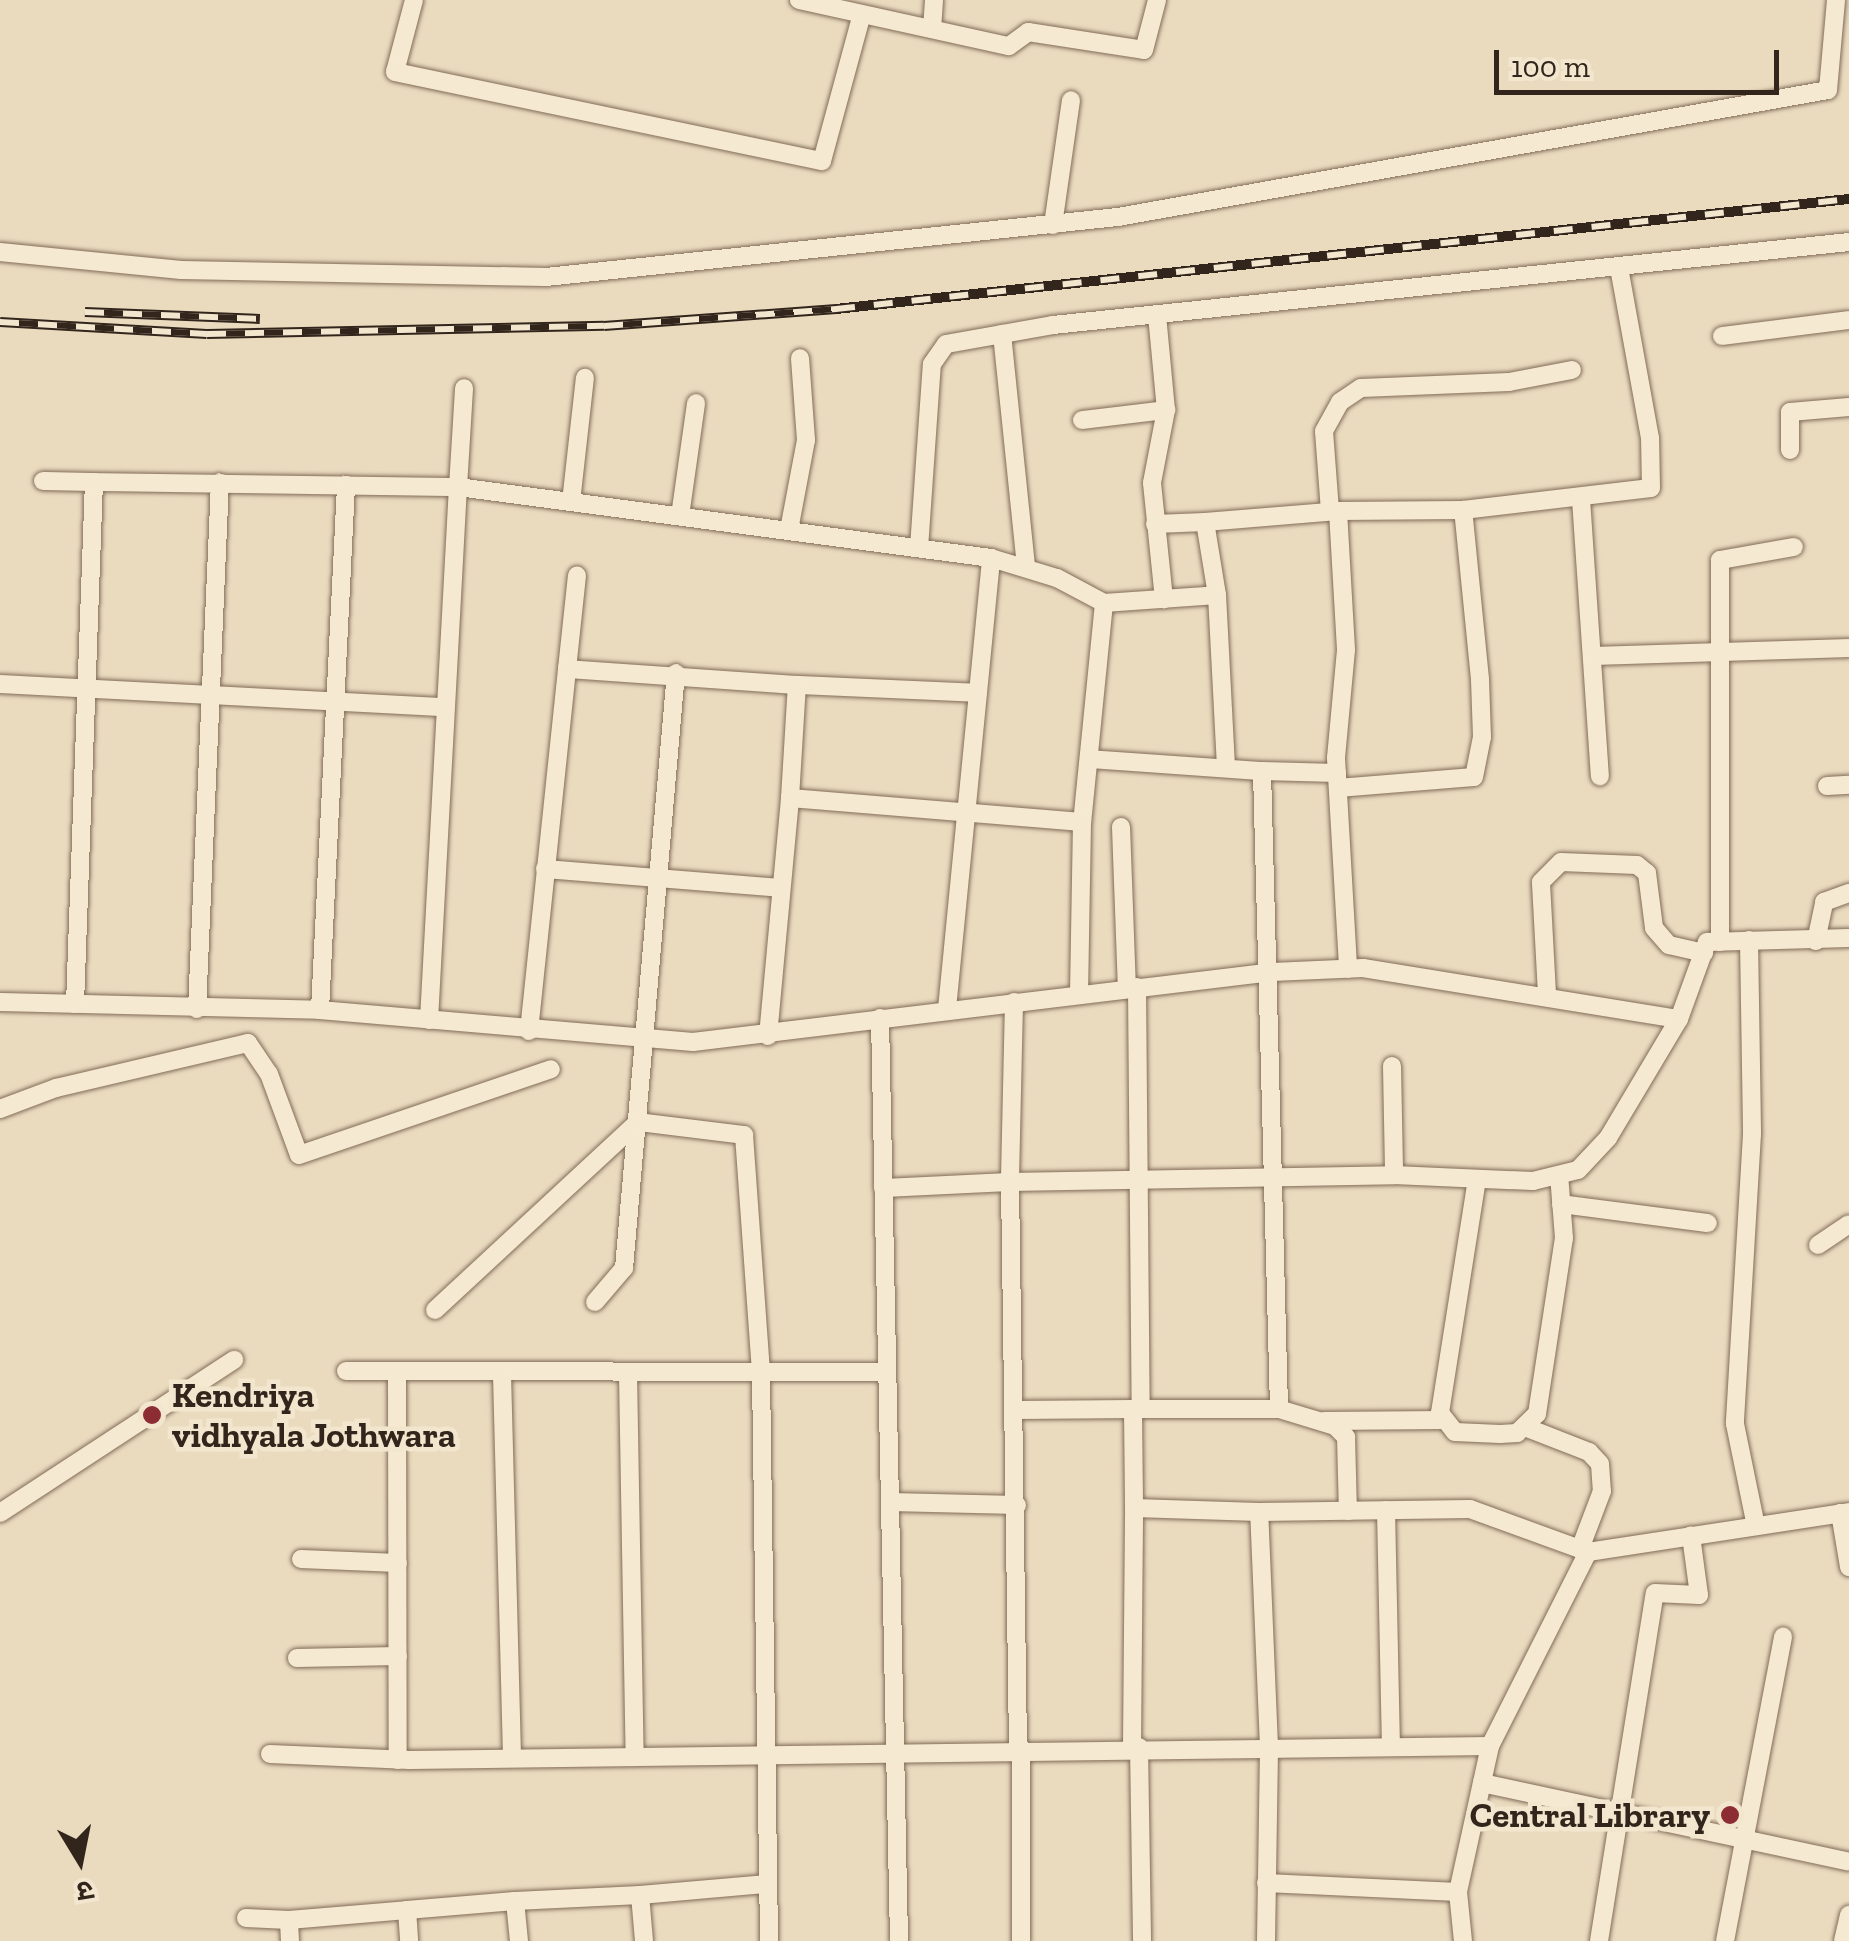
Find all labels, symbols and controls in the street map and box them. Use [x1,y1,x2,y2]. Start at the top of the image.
scale bar [1499,30,1784,92]
text: 100 m [1511,49,1590,85]
place label: Kendriya vidhyala Jothwara [172,1374,456,1456]
marker: Kendriya vidhyala Jothwara [141,1404,163,1426]
place label: Central Library [1470,1794,1710,1836]
marker: Central Library [1719,1804,1741,1826]
north arrow [30,1811,130,1911]
text: उ [74,1873,96,1909]

